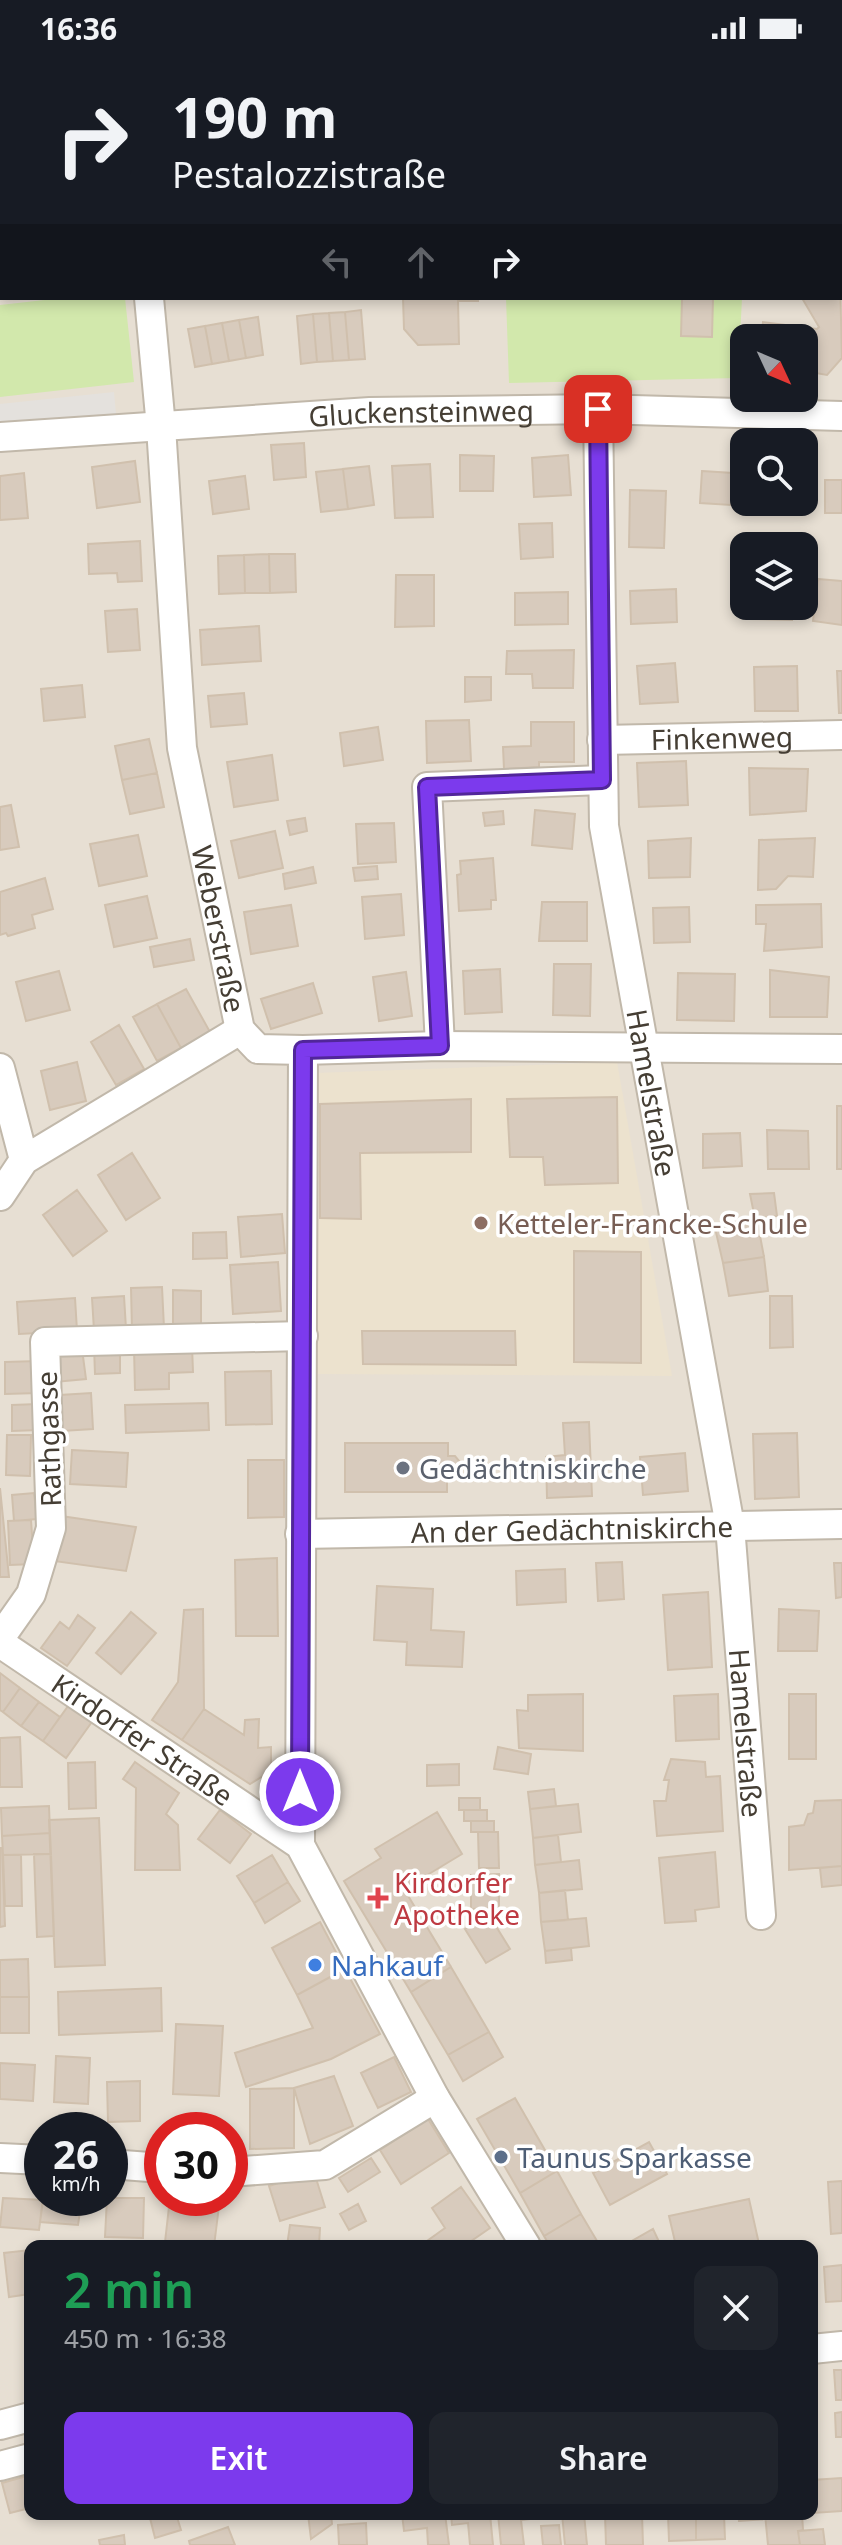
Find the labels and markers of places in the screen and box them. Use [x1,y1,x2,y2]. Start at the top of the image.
pin [564,375,632,443]
place label: Ketteler-Francke-Schule [497,1204,808,1242]
marker: Ketteler-Francke-Schule [472,1214,490,1232]
place label: Gedächtniskirche [419,1449,647,1487]
marker: Gedächtniskirche [394,1459,412,1477]
place label: Kirdorfer Apotheke [394,1863,520,1933]
marker: Kirdorfer Apotheke [369,1889,387,1907]
place label: Nahkauf [331,1946,444,1984]
marker: Nahkauf [306,1956,324,1974]
place label: Taunus Sparkasse [517,2138,752,2176]
marker: Taunus Sparkasse [492,2148,510,2166]

